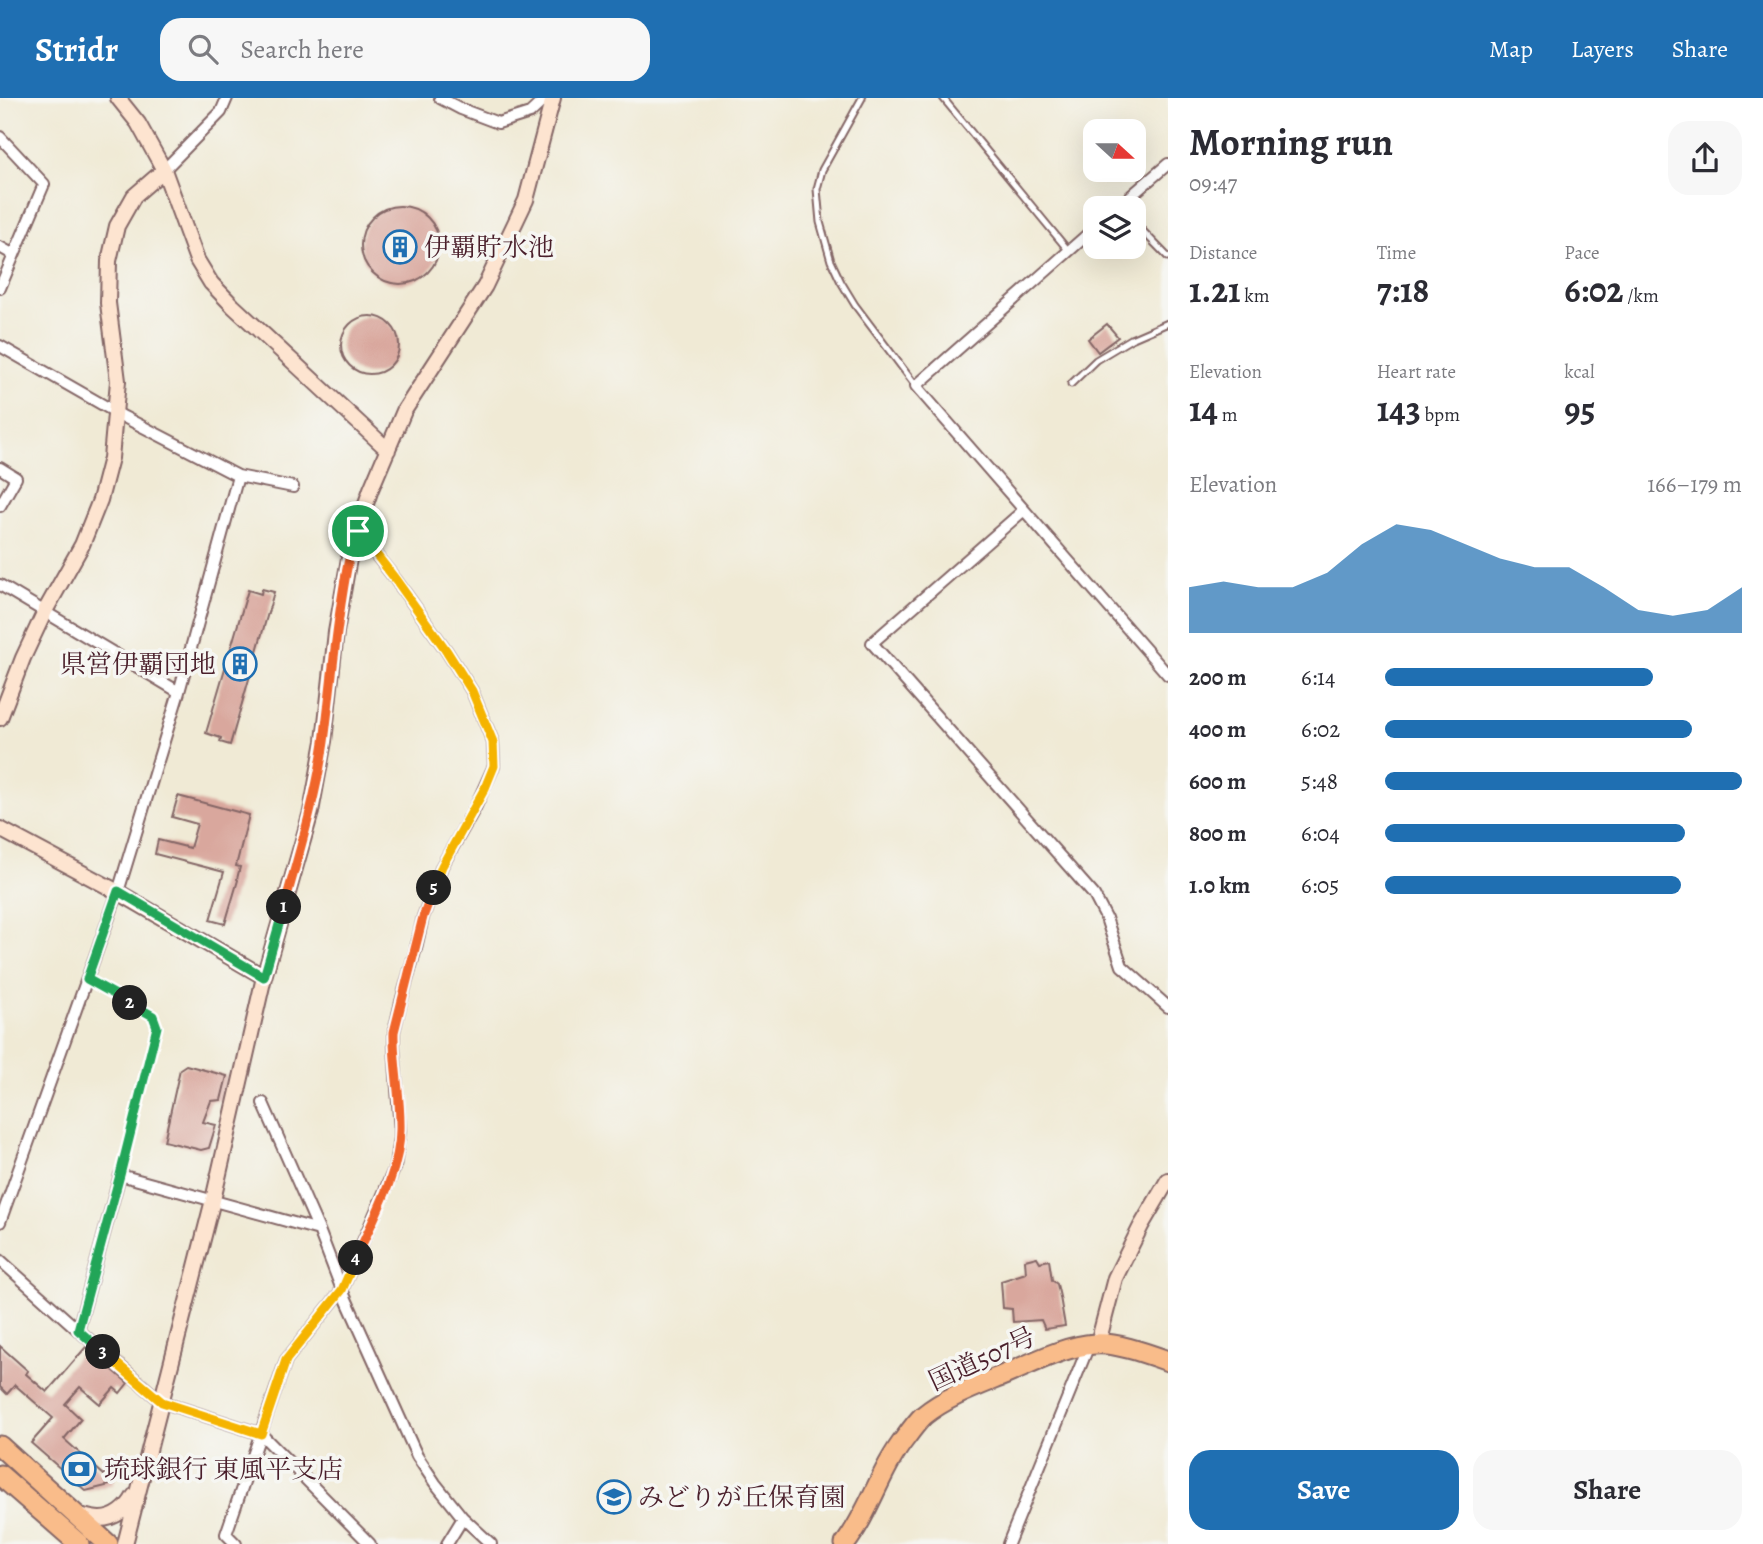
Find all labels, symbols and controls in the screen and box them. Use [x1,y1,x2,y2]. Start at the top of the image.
search box [160,18,650,81]
text: Stridr [35,27,118,72]
icon: search [184,30,222,68]
text: Search here [240,32,364,67]
text: Map [1489,33,1533,65]
text: Layers [1571,33,1634,65]
text: Share [1672,33,1728,65]
text: Morning run [1189,116,1393,168]
north arrow [1083,119,1146,182]
map controls [1083,119,1146,259]
button: share [1668,121,1742,195]
text: 09:47 [1189,168,1237,199]
button: layers [1083,196,1146,259]
building icon: 伊覇貯水池 [381,228,419,266]
place label: 伊覇貯水池 [424,230,554,265]
text: Distance [1189,240,1257,266]
text: Time [1377,240,1416,266]
text: Pace [1564,240,1600,266]
text: 1.21 [1189,266,1241,314]
text: 7:18 [1377,266,1429,314]
text: 6:02 [1564,266,1624,314]
text: km [1241,283,1270,309]
text: /km [1624,283,1659,309]
text: Elevation [1189,359,1262,385]
text: Heart rate [1377,359,1456,385]
text: kcal [1564,359,1595,385]
text: 14 [1189,385,1218,433]
text: 143 [1377,385,1421,433]
text: 95 [1564,385,1595,433]
text: m [1218,402,1238,428]
text: bpm [1421,402,1460,428]
text: Elevation [1189,469,1277,500]
text: 166–179 m [1647,469,1742,500]
pin [328,501,388,561]
icon: arrive [339,512,377,550]
building icon: 県営伊覇団地 [221,645,259,683]
place label: 県営伊覇団地 [60,647,216,682]
text: 200 m [1189,662,1247,693]
text: 6:14 [1301,662,1335,693]
text: 400 m [1189,714,1246,745]
text: 6:02 [1301,714,1340,745]
text: 600 m [1189,766,1246,797]
text: 5:48 [1301,766,1338,797]
text: 800 m [1189,818,1246,849]
text: 6:04 [1301,818,1340,849]
pin: 5 [416,870,452,906]
text: 1.0 km [1189,870,1250,901]
text: 6:05 [1301,870,1339,901]
text: 5 [429,874,438,900]
pin: 1 [266,890,302,924]
text: 1 [280,893,287,919]
pin: 2 [113,986,148,1020]
text: 2 [125,989,134,1015]
pin: 4 [338,1240,374,1276]
text: 4 [351,1244,360,1270]
street label: 国道507号 [923,1319,1041,1399]
pin: 3 [86,1334,120,1370]
text: 3 [98,1338,107,1364]
bank icon: 琉球銀行 東風平支店 [60,1450,98,1488]
button: Save [1189,1450,1459,1530]
button: Share [1473,1450,1742,1530]
place label: 琉球銀行 東風平支店 [104,1452,343,1487]
school or university icon: みどりが丘保育園 [595,1478,633,1516]
place label: みどりが丘保育園 [638,1480,846,1515]

